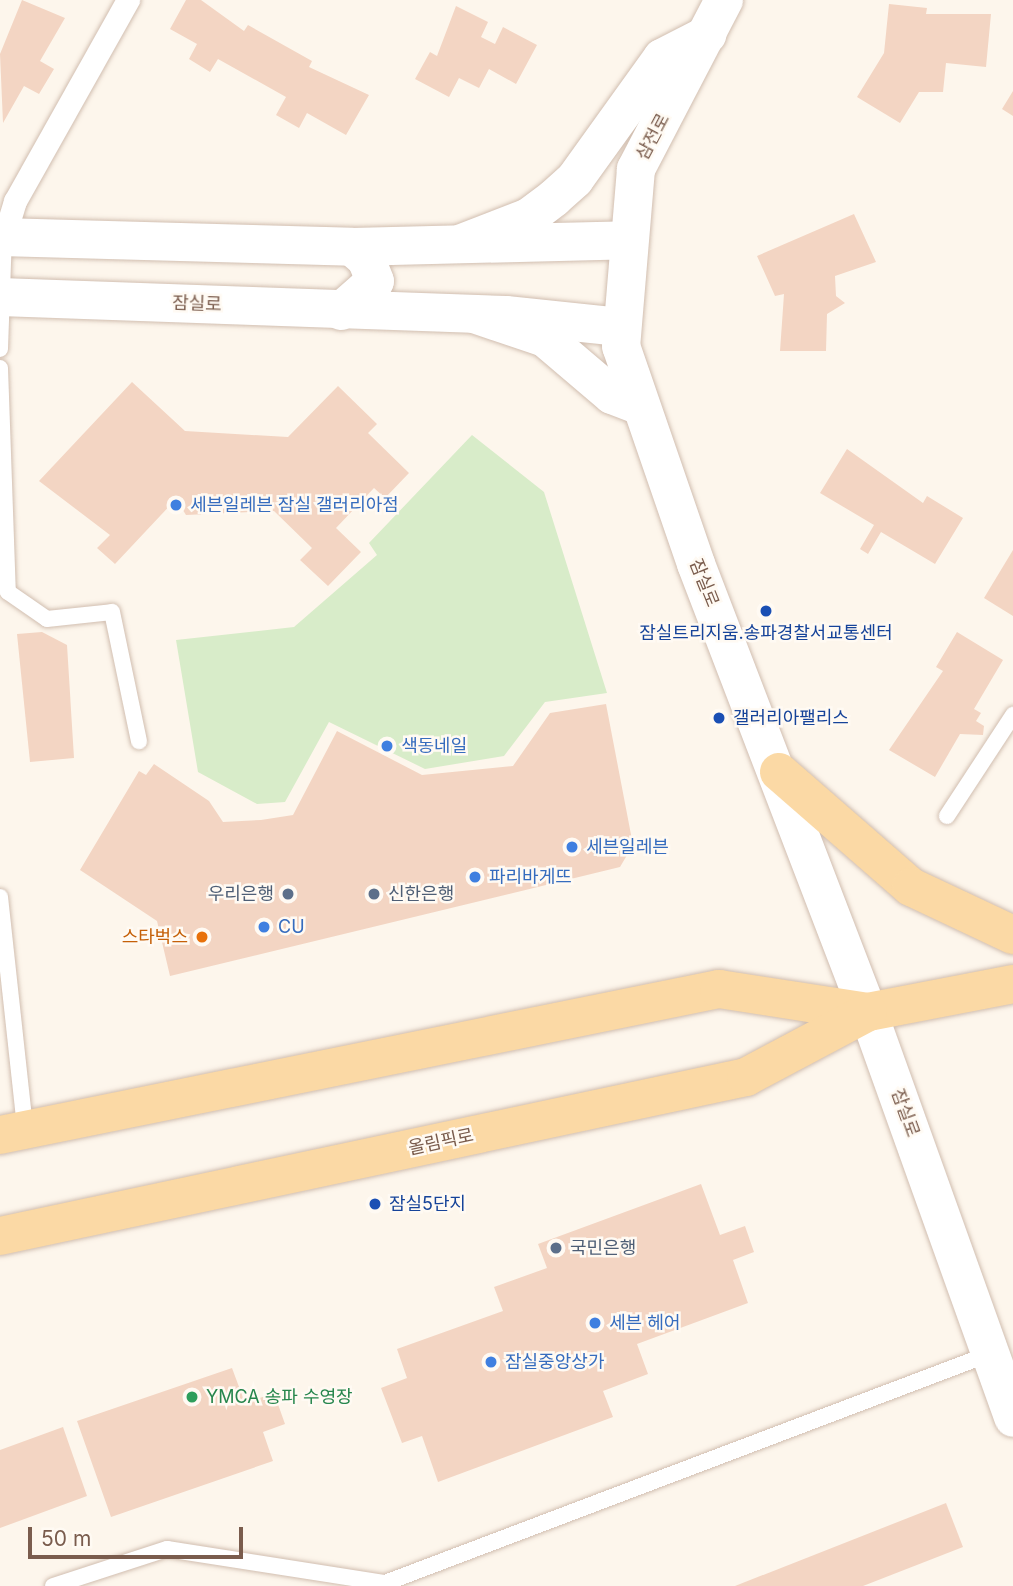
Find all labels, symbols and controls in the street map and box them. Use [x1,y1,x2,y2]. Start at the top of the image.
street label: 삼전로 [632,110,674,164]
street label: 잠실로 [172,292,222,316]
place label: 세븐일레븐 잠실 갤러리아점 [190,494,399,516]
marker: 세븐일레븐 잠실 갤러리아점 [168,497,184,513]
street label: 잠실로 [685,556,723,610]
marker: 잠실트리지움.송파경찰서교통센터 [758,603,774,619]
place label: 잠실트리지움.송파경찰서교통센터 [639,622,893,644]
place label: 갤러리아팰리스 [733,707,849,729]
marker: 갤러리아팰리스 [711,710,727,726]
place label: 색동네일 [401,735,467,757]
marker: 색동네일 [379,738,395,754]
place label: 세븐일레븐 [586,836,669,858]
marker: 세븐일레븐 [564,839,580,855]
place label: 파리바게뜨 [489,866,572,888]
marker: 파리바게뜨 [467,869,483,885]
place label: 우리은행 [208,883,274,905]
place label: 신한은행 [388,883,454,905]
marker: 우리은행 [280,886,296,902]
marker: 신한은행 [366,886,382,902]
place label: CU [278,916,305,938]
marker: CU [256,919,272,935]
place label: 스타벅스 [122,926,188,948]
marker: 스타벅스 [194,929,210,945]
street label: 잠실로 [886,1086,924,1140]
street label: 올림픽로 [406,1125,476,1159]
place label: 잠실5단지 [389,1193,466,1215]
marker: 잠실5단지 [367,1196,383,1212]
place label: 국민은행 [570,1237,636,1259]
marker: 국민은행 [548,1240,564,1256]
place label: 세븐 헤어 [609,1312,680,1334]
marker: 세븐 헤어 [587,1315,603,1331]
place label: 잠실중앙상가 [505,1351,604,1373]
marker: 잠실중앙상가 [483,1354,499,1370]
place label: YMCA 송파 수영장 [206,1386,353,1408]
marker: YMCA 송파 수영장 [184,1389,200,1405]
scale bar [32,1512,247,1556]
text: 50 m [41,1526,91,1551]

